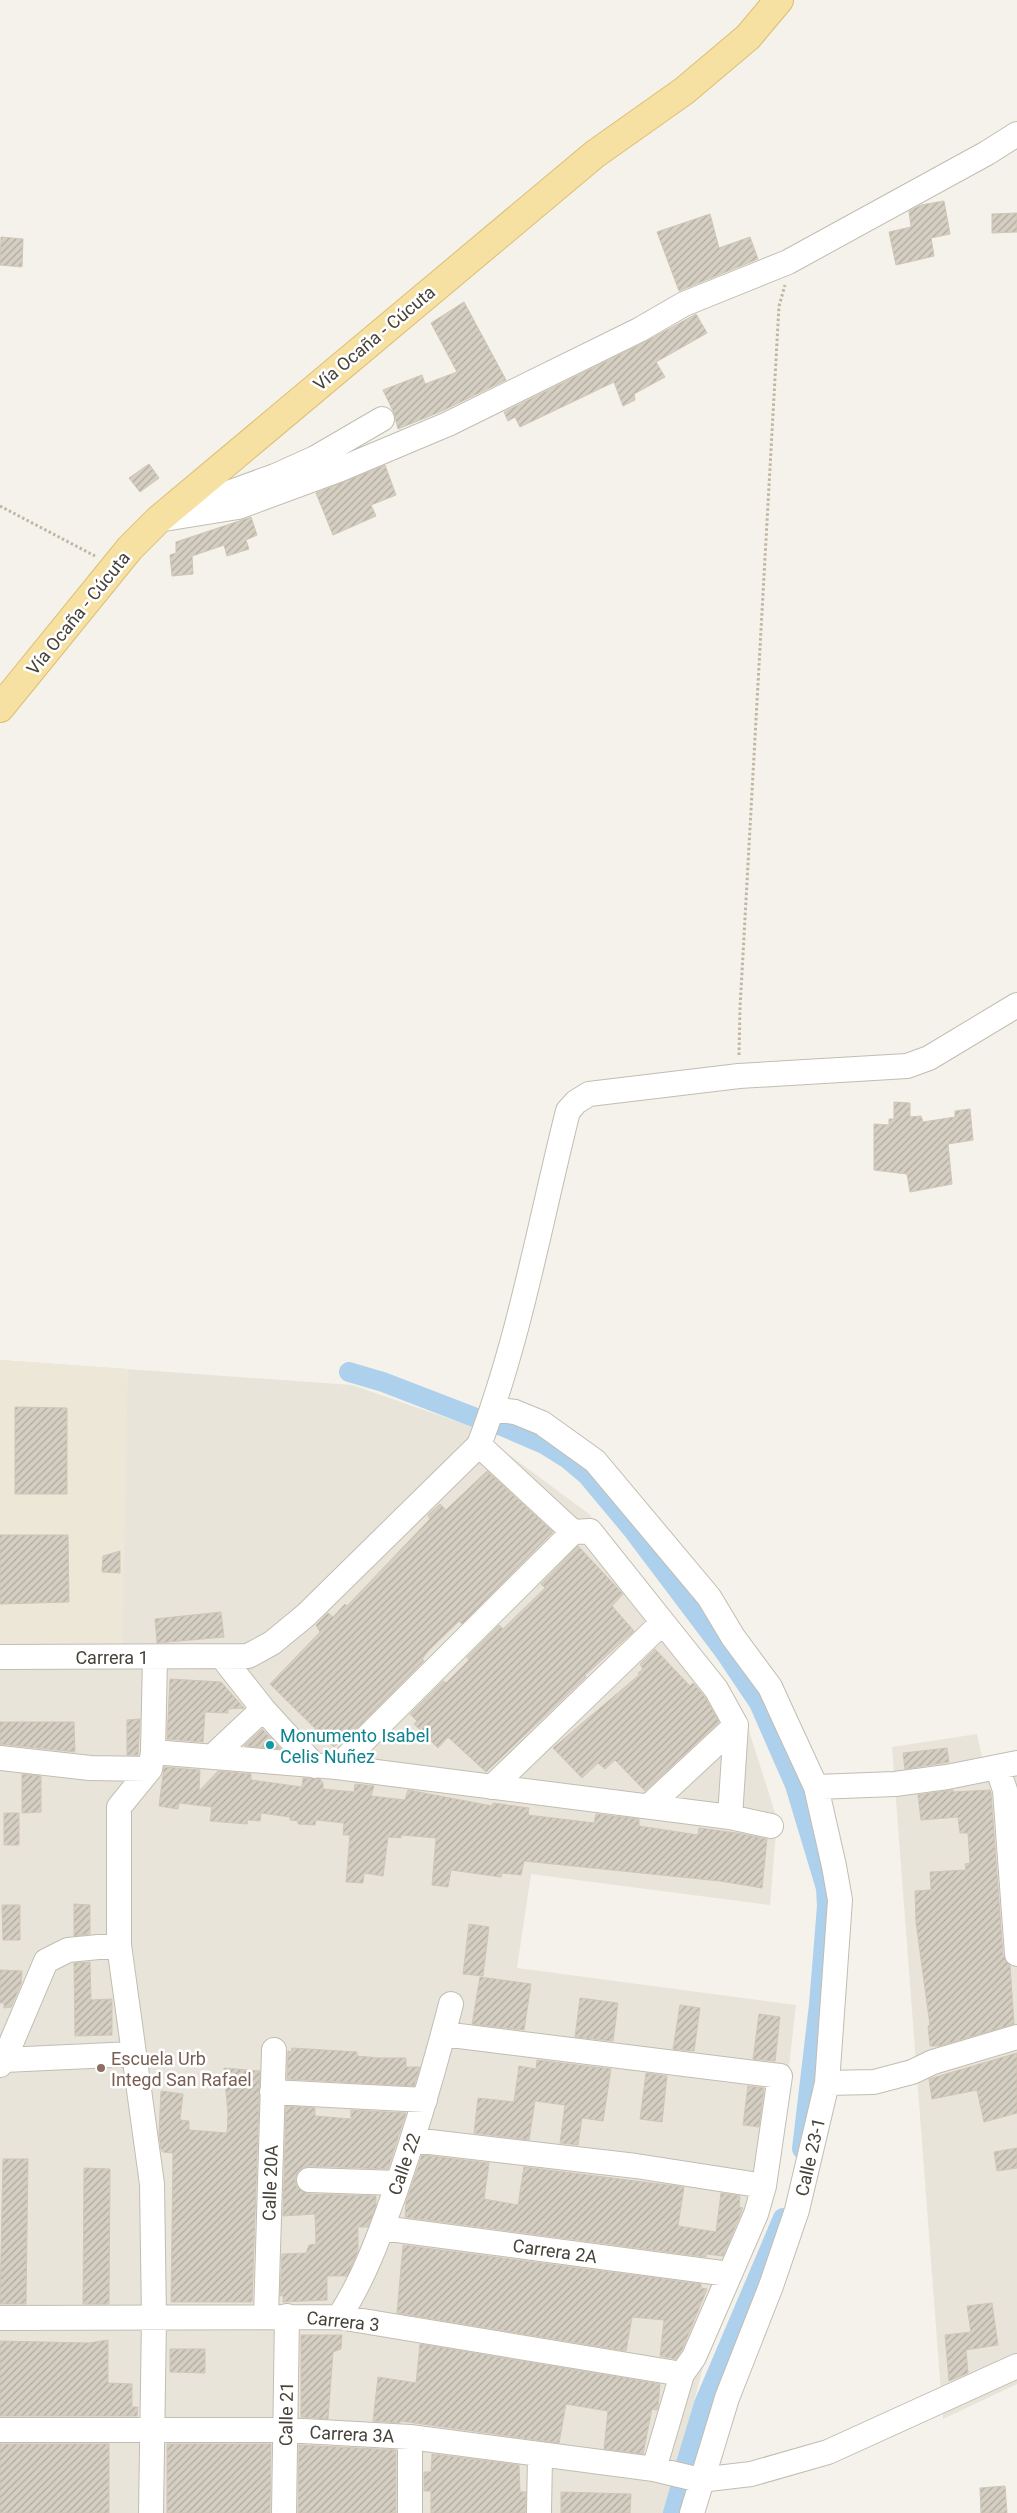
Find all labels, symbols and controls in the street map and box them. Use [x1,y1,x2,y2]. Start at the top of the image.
street label: Vía Ocaña - Cúcuta [309,281,439,395]
street label: Vía Ocaña - Cúcuta [22,547,134,679]
street label: Carrera 1 [75,1647,149,1668]
place label: Monumento Isabel Celis Nuñez [280,1725,430,1767]
marker: Monumento Isabel Celis Nuñez [264,1739,276,1751]
place label: Escuela Urb Integd San Rafael [111,2048,252,2090]
marker: Escuela Urb Integd San Rafael [95,2062,107,2074]
street label: Calle 23-1 [791,2116,829,2198]
street label: Calle 22 [384,2130,424,2198]
street label: Calle 20A [258,2144,282,2221]
street label: Carrera 2A [511,2235,599,2267]
street label: Carrera 3 [305,2307,381,2335]
street label: Calle 21 [275,2382,297,2446]
street label: Carrera 3A [309,2421,395,2447]

